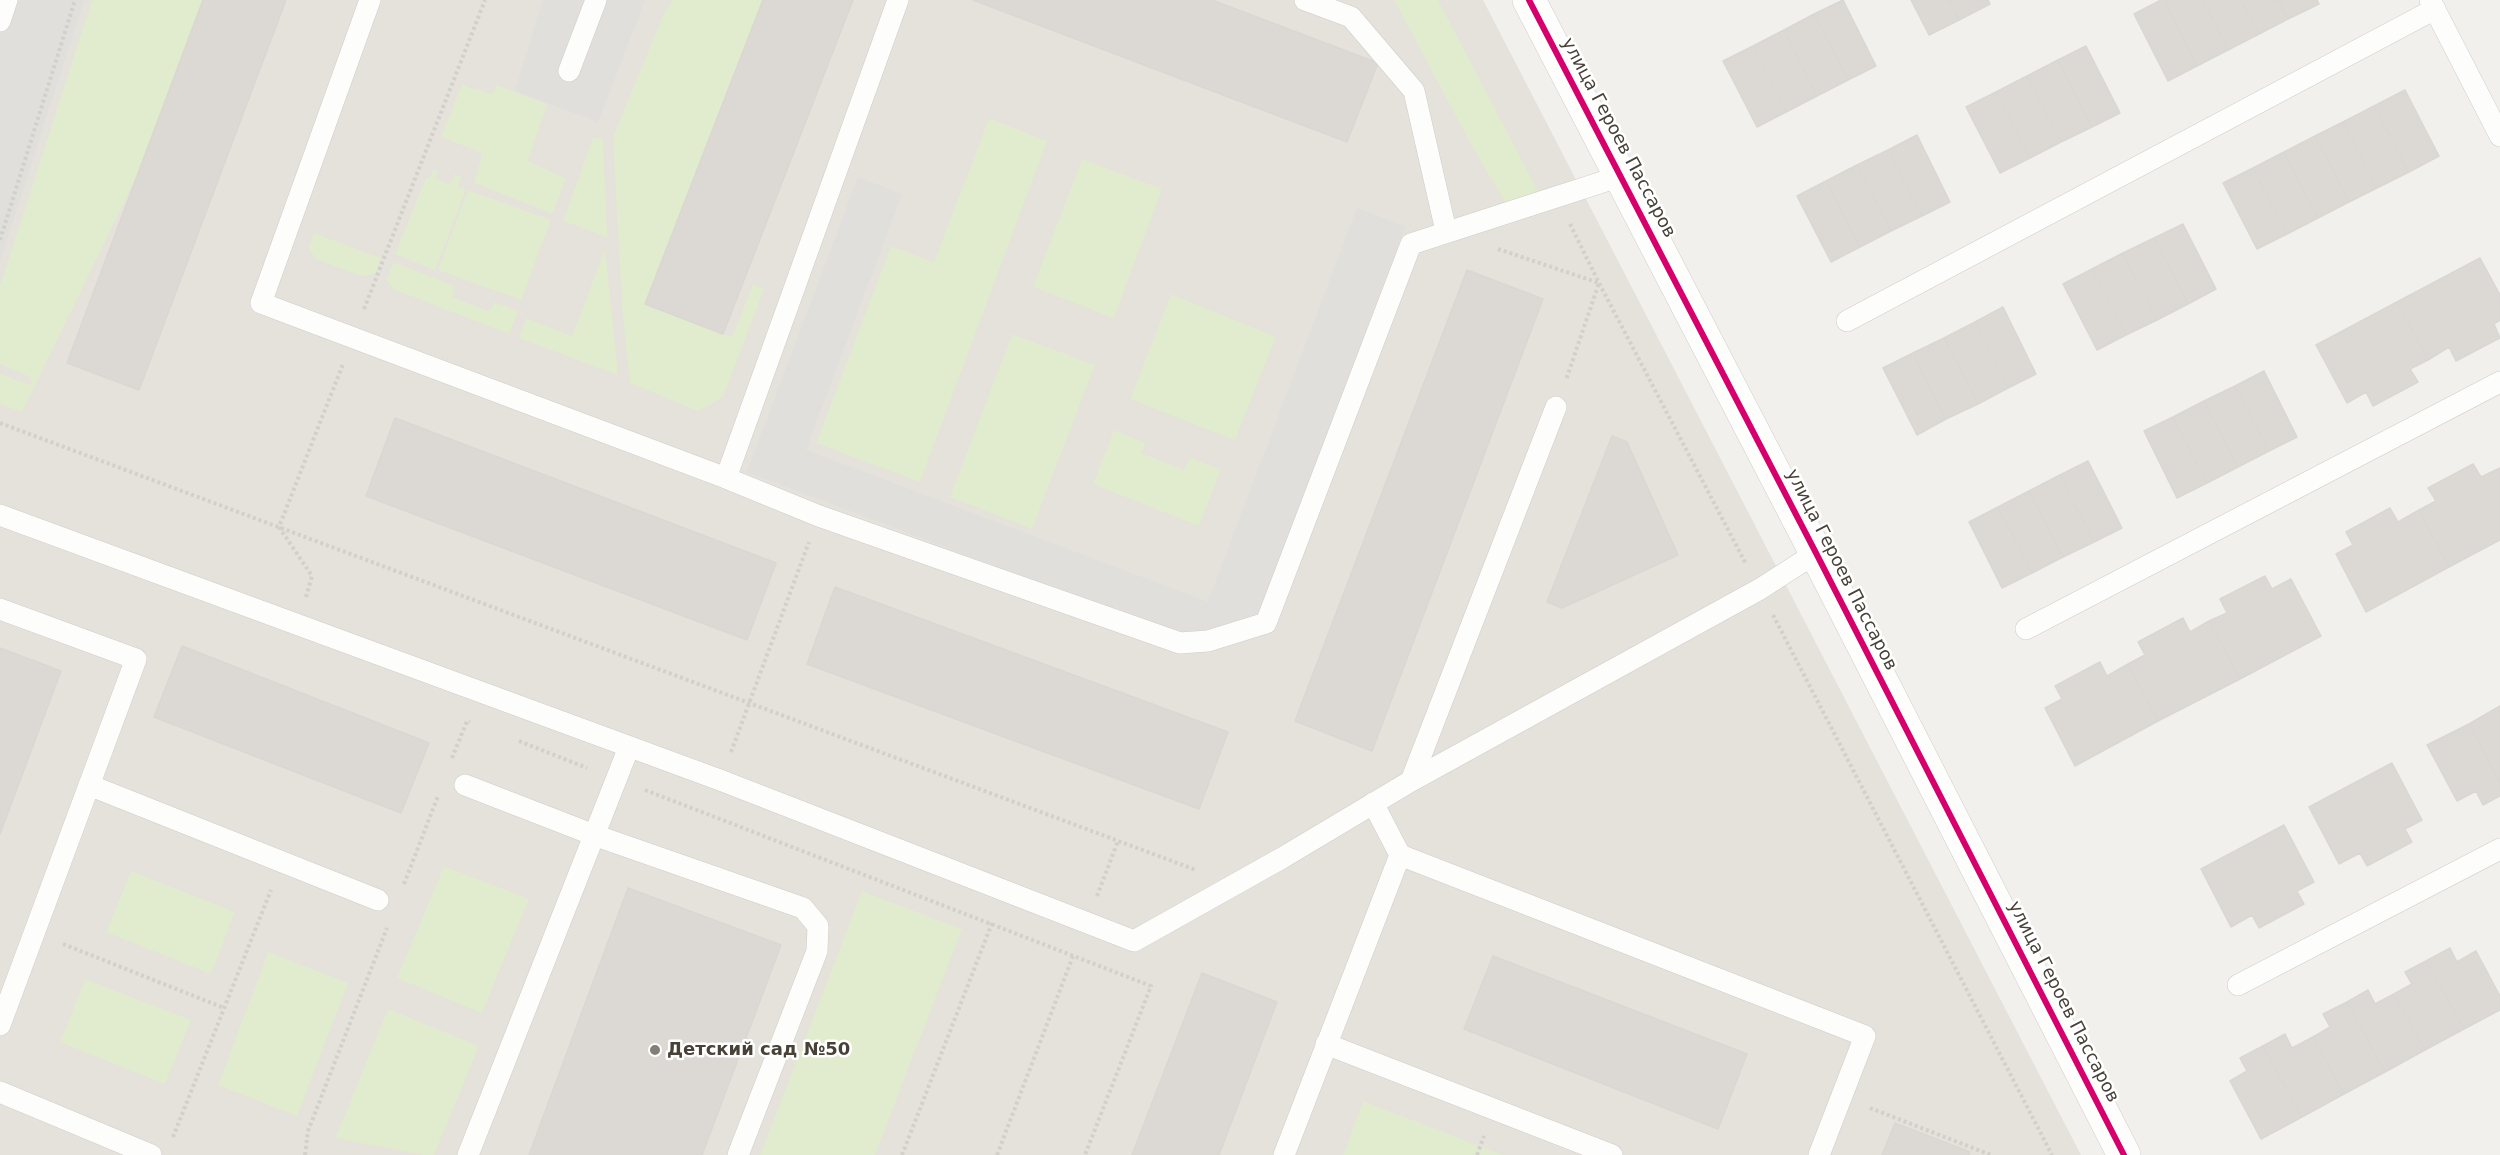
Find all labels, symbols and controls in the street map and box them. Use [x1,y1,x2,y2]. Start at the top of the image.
street label: улица Героев Пассаров [1556,34,1680,242]
street label: улица Героев Пассаров [1781,466,1901,674]
street label: улица Героев Пассаров [2003,898,2123,1106]
place label: Детский сад №50 [667,1039,850,1061]
marker: Детский сад №50 [648,1043,662,1057]

